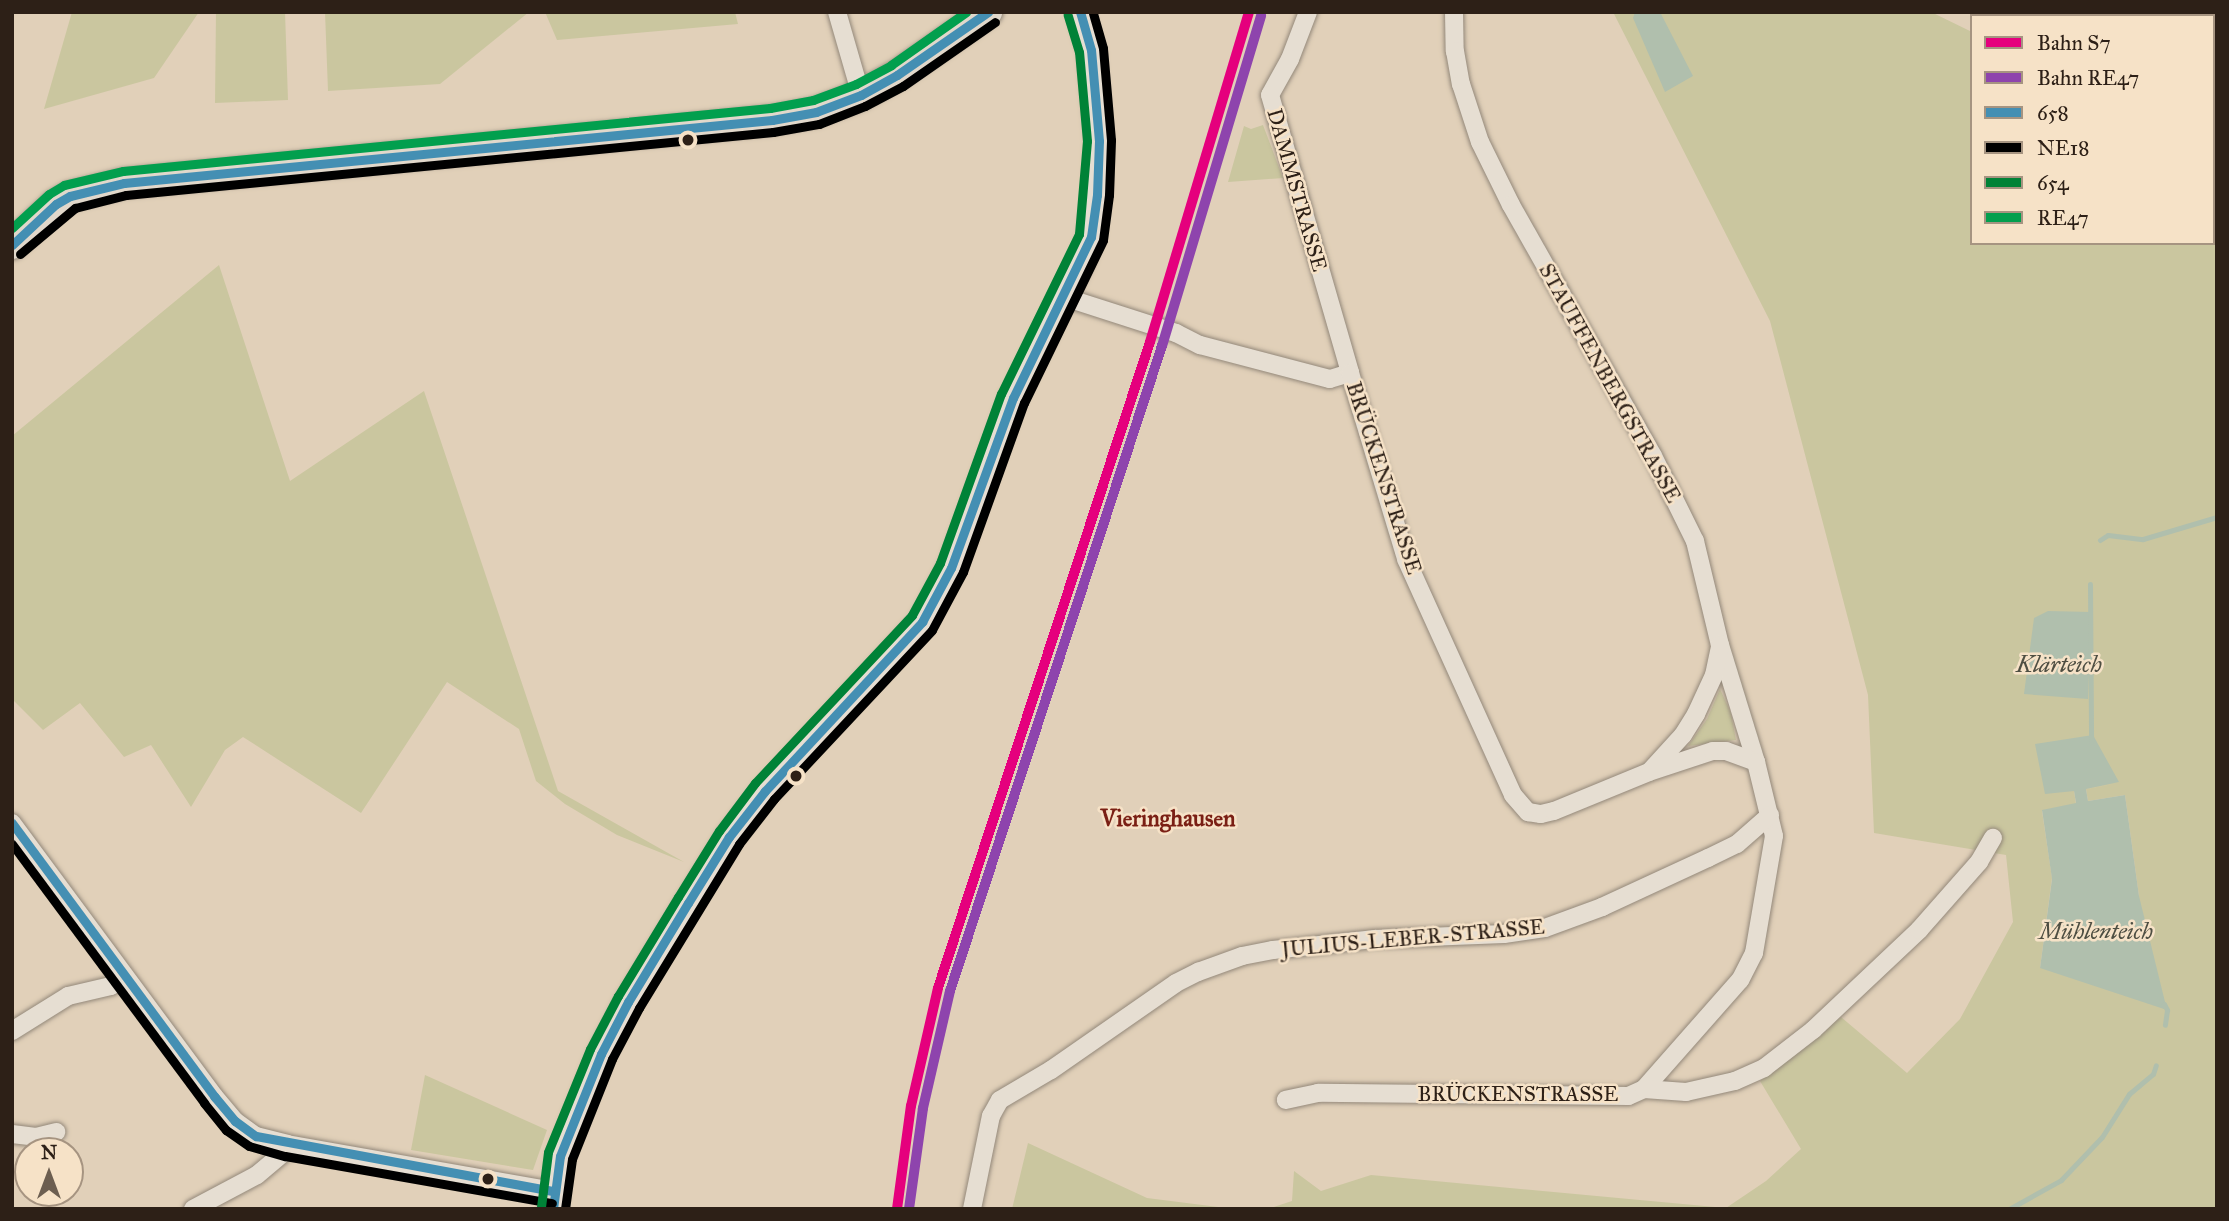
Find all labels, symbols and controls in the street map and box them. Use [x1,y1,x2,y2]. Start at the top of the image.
legend [1970,14,2215,245]
text: Bahn S7 [2037,30,2111,56]
text: Bahn RE47 [2037,65,2139,91]
text: 658 [2037,100,2069,126]
street label: DAMMSTRASSE [1262,106,1332,274]
unlabelled marker [681,133,695,147]
text: NE18 [2037,135,2089,161]
text: 654 [2037,170,2069,196]
text: RE47 [2037,205,2089,231]
street label: STAUFFENBERGSTRASSE [1534,259,1686,507]
street label: BRÜCKENSTRASSE [1341,379,1427,577]
water label: Klärteich [2016,650,2102,678]
unlabelled marker [789,769,803,783]
district label: Vieringhausen [1100,804,1236,832]
street label: JULIUS-LEBER-STRASSE [1280,914,1546,962]
water label: Mühlenteich [2039,917,2153,945]
street label: BRÜCKENSTRASSE [1418,1081,1618,1107]
north arrow [14,1137,84,1207]
text: N [41,1141,57,1164]
unlabelled marker [481,1172,495,1186]

